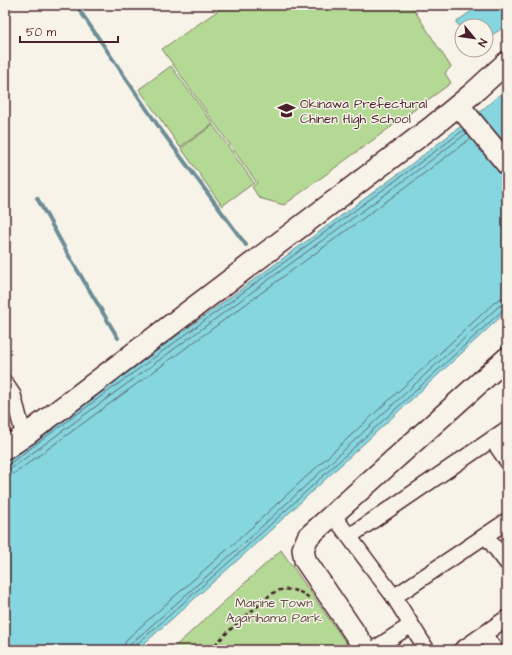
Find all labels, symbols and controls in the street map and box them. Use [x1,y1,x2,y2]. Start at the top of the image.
scale bar [20,18,118,44]
north arrow [454,18,494,58]
text: 50 m [26,24,57,41]
text: N [474,36,491,49]
place label: Okinawa Prefectural Chinen High School [300,95,427,129]
school or university icon: Okinawa Prefectural Chinen High School [277,100,297,120]
park label: Marine Town Agarihama Park [226,594,322,628]

